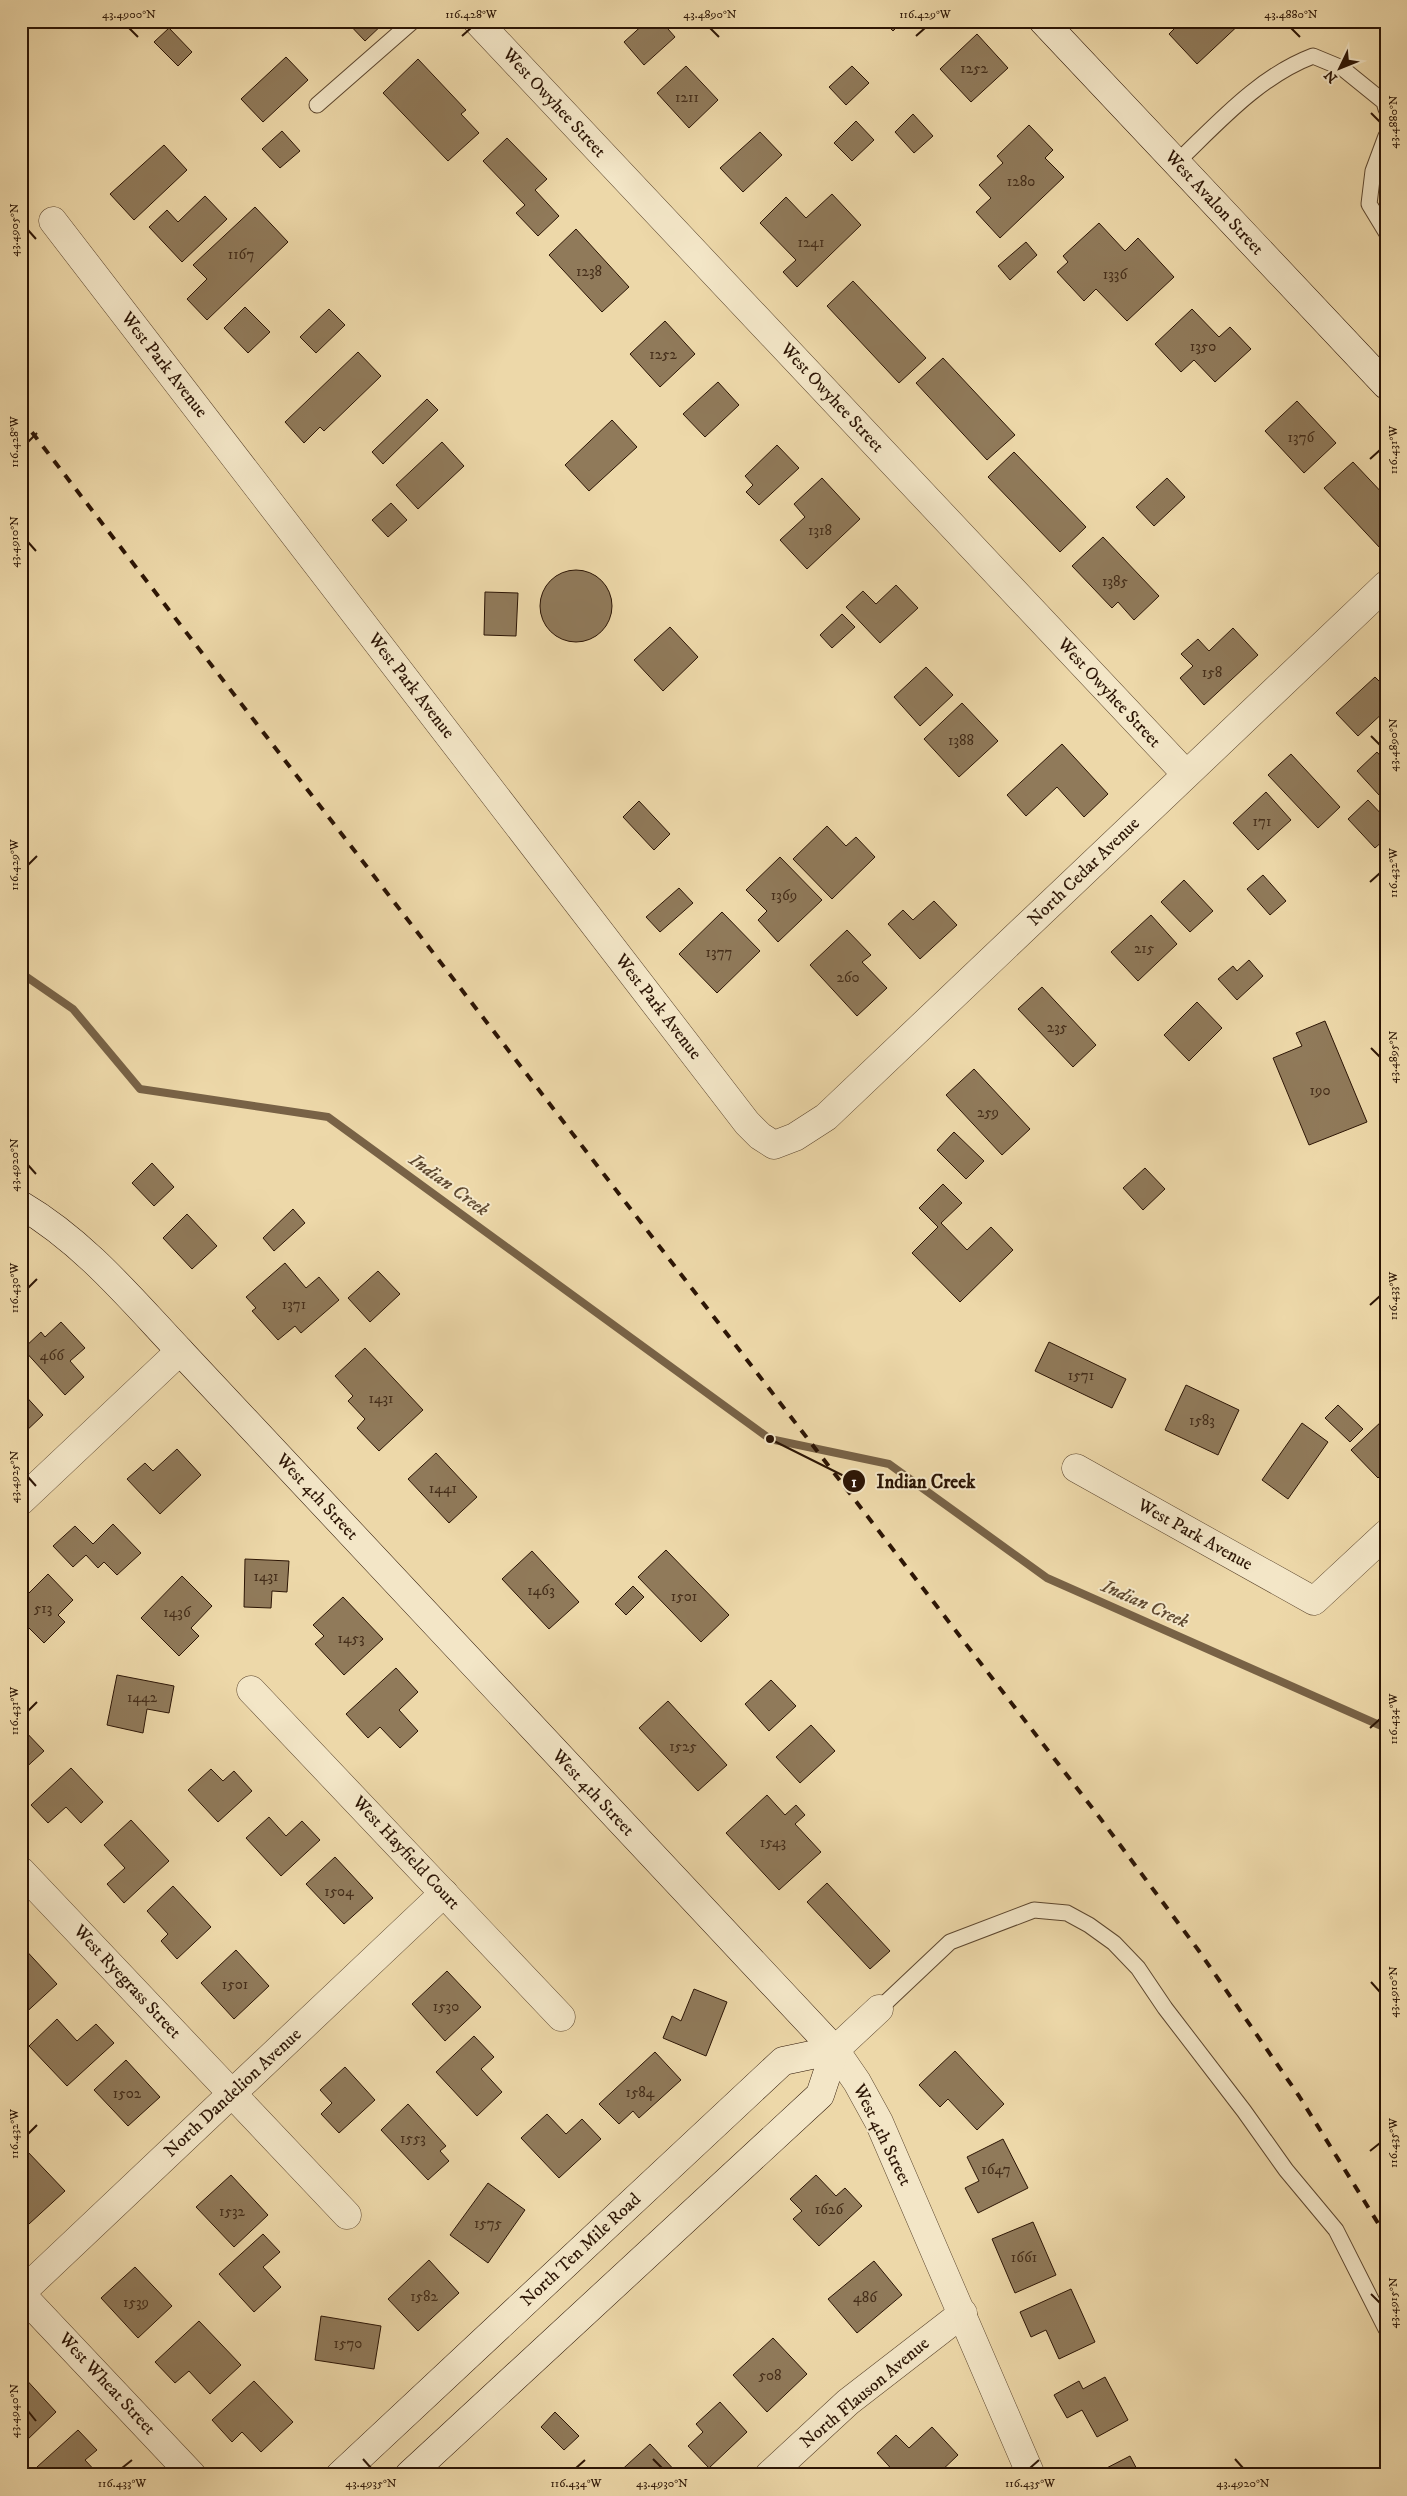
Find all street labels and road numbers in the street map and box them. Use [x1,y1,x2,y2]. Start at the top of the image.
street label: West Owyhee Street [497,43,611,163]
street label: West Avalon Street [1159,145,1268,260]
street label: West Park Avenue [115,307,212,422]
street label: West Owyhee Street [775,338,889,458]
street label: West Park Avenue [362,628,459,743]
street label: West Owyhee Street [1052,633,1166,753]
street label: North Cedar Avenue [1023,813,1145,931]
street label: West Park Avenue [609,949,706,1064]
street label: West 4th Street [271,1448,363,1545]
street label: West Park Avenue [1133,1494,1256,1576]
street label: West 4th Street [547,1744,639,1841]
street label: West Hayfield Court [347,1791,465,1915]
street label: West Ryegrass Street [68,1920,186,2044]
street label: North Dandelion Avenue [160,2024,306,2162]
street label: West 4th Street [847,2080,916,2190]
street label: North Ten Mile Road [516,2189,646,2311]
street label: West Wheat Street [53,2327,160,2440]
street label: North Flauson Avenue [796,2333,934,2453]

